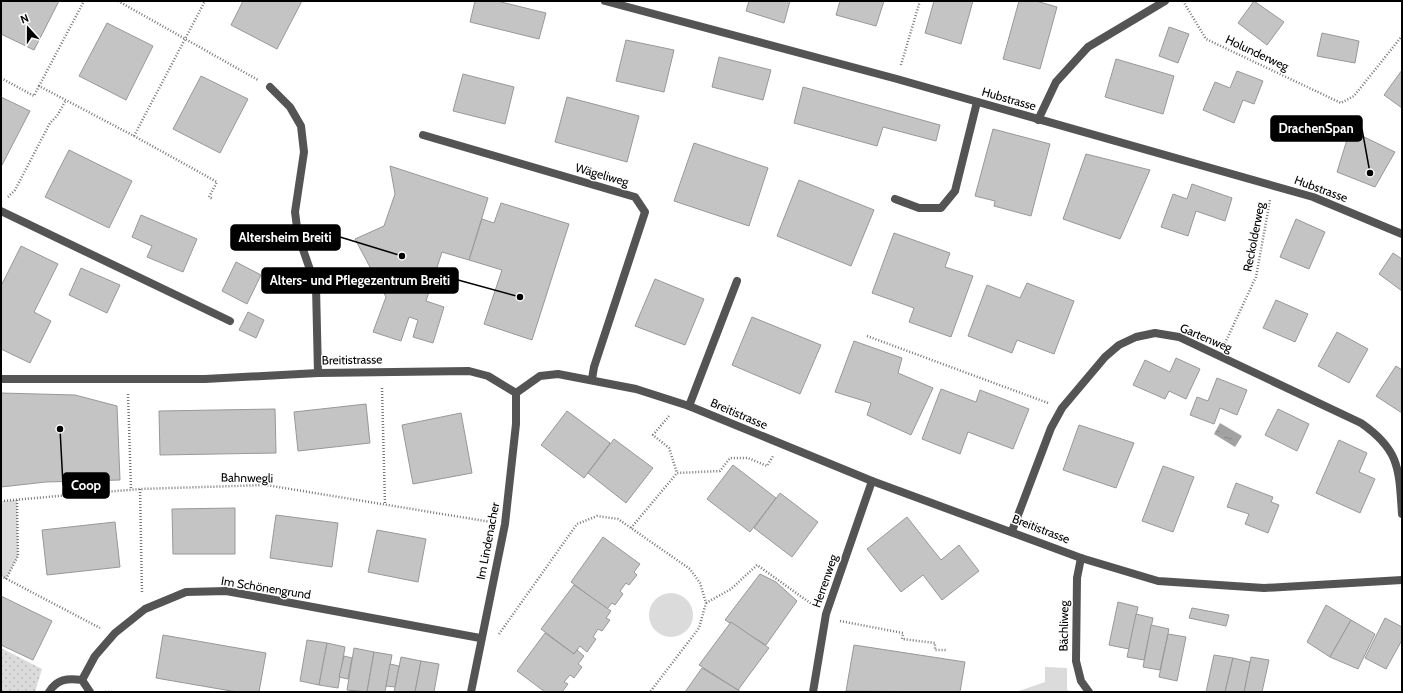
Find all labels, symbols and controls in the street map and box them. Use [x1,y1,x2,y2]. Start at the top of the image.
north arrow [8,8,48,48]
text: N [18,11,31,27]
street label: Holunderweg [1223,31,1292,74]
street label: Hubstrasse [980,84,1038,113]
callout: DrachenSpan [1271,116,1362,141]
text: DrachenSpan [1278,120,1354,136]
street label: Wägeliweg [574,160,632,190]
street label: Hubstrasse [1292,172,1350,205]
street label: Reckolderweg [1239,200,1268,273]
callout: Altersheim Breiti [231,225,340,250]
text: Altersheim Breiti [238,229,332,245]
callout: Alters- und Pflegezentrum Breiti [262,268,458,293]
text: Alters- und Pflegezentrum Breiti [270,272,450,288]
street label: Gartenweg [1178,320,1235,356]
street label: Breitistrasse [322,351,382,368]
street label: Breitistrasse [708,395,770,432]
street label: Bahnwegli [221,470,273,485]
callout: Coop [63,473,109,498]
text: Coop [71,477,102,493]
street label: Im Lindenacher [473,501,502,581]
street label: Breitistrasse [1010,511,1072,546]
street label: Herrenweg [808,551,841,609]
street label: Im Schönengrund [220,573,312,602]
street label: Bächliweg [1056,599,1071,652]

